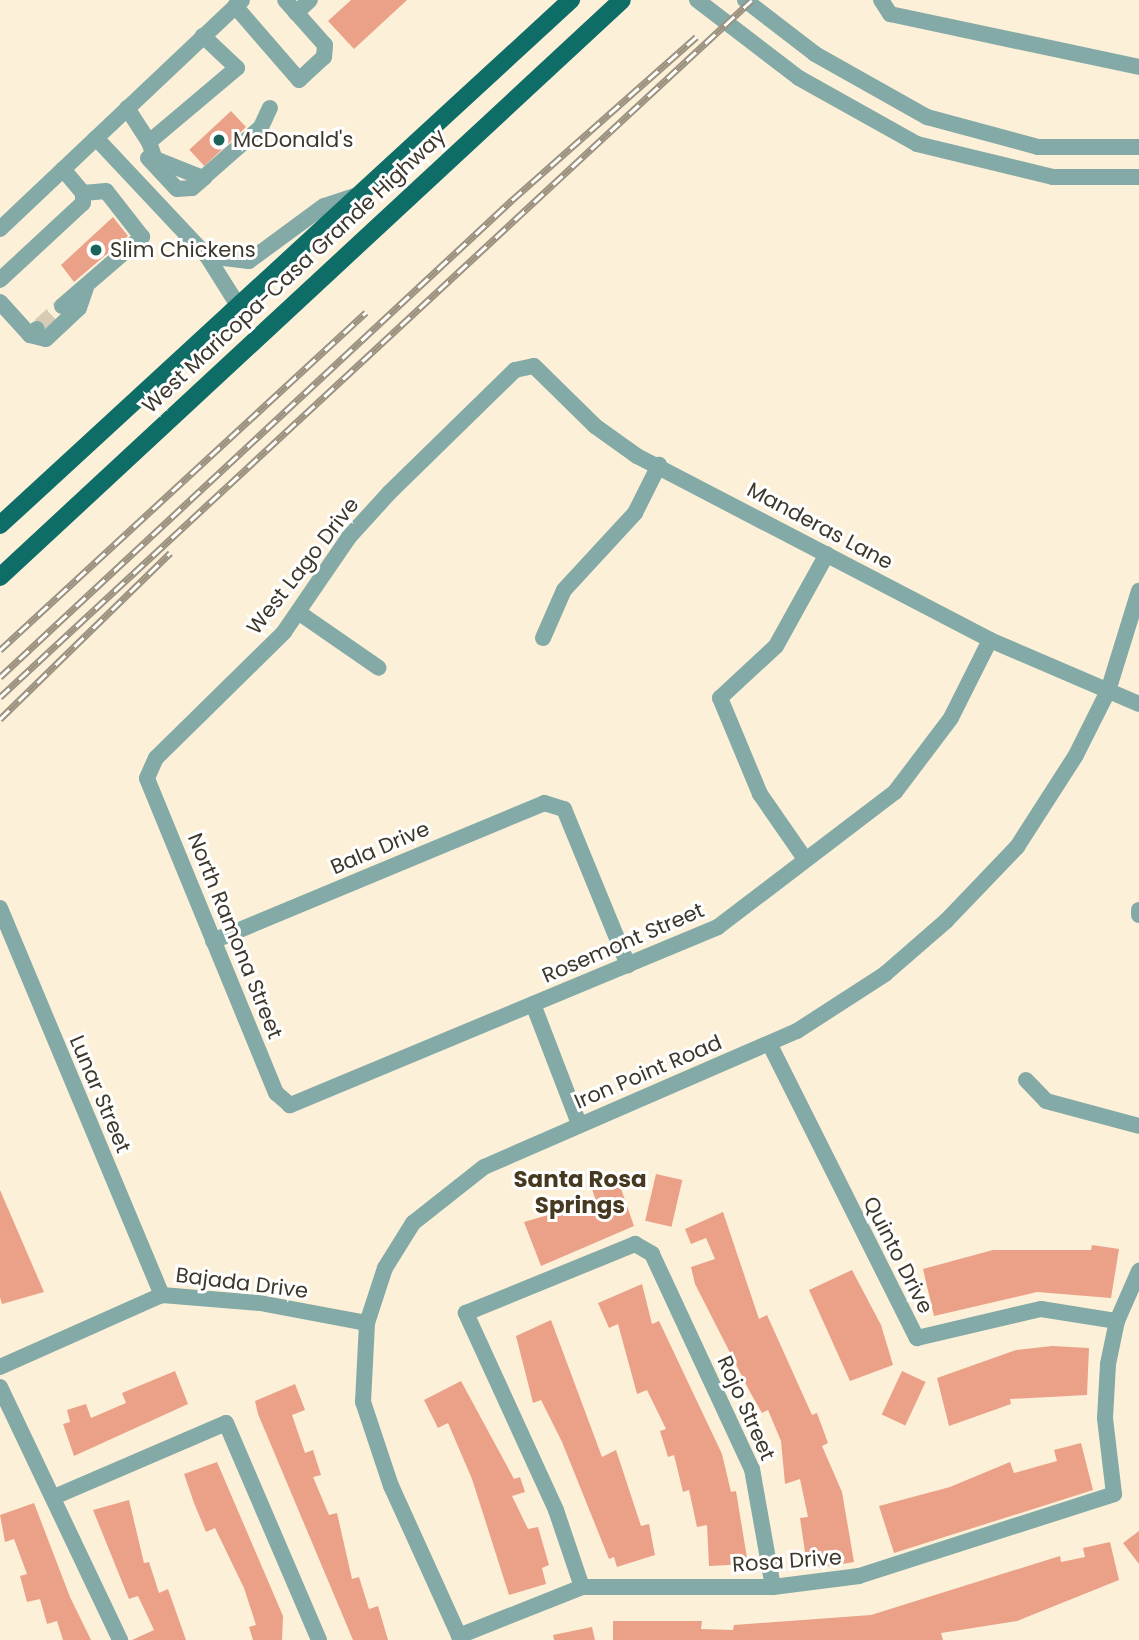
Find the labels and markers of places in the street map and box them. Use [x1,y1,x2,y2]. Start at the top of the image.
place label: McDonald's [233,127,353,153]
marker: McDonald's [211,132,227,148]
place label: Slim Chickens [110,237,256,263]
marker: Slim Chickens [88,242,104,258]

